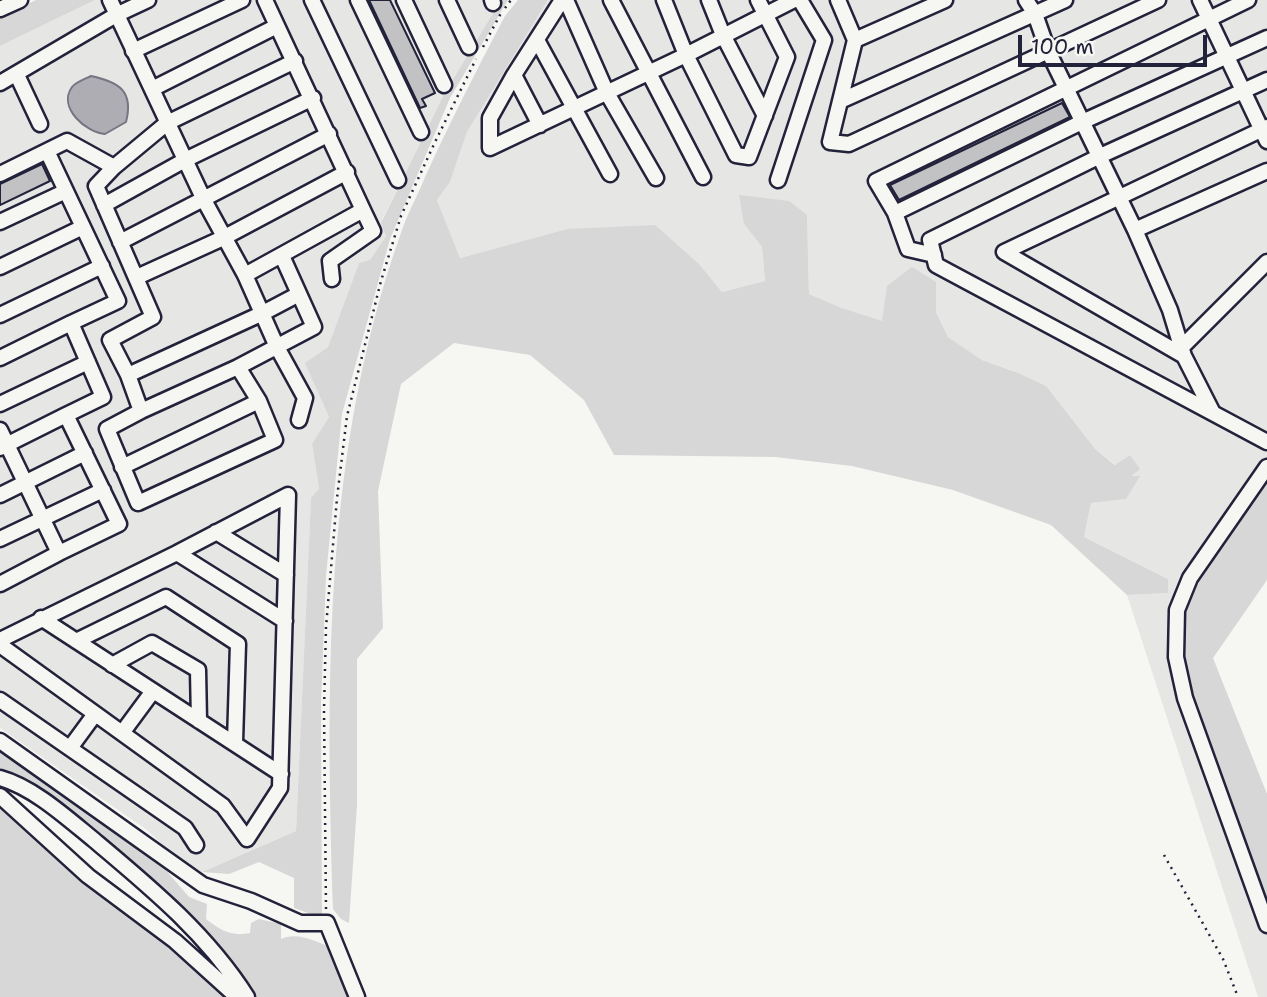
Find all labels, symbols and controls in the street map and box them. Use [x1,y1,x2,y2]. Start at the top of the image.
scale bar [1022,21,1211,65]
text: 100 m [1031,33,1094,61]

